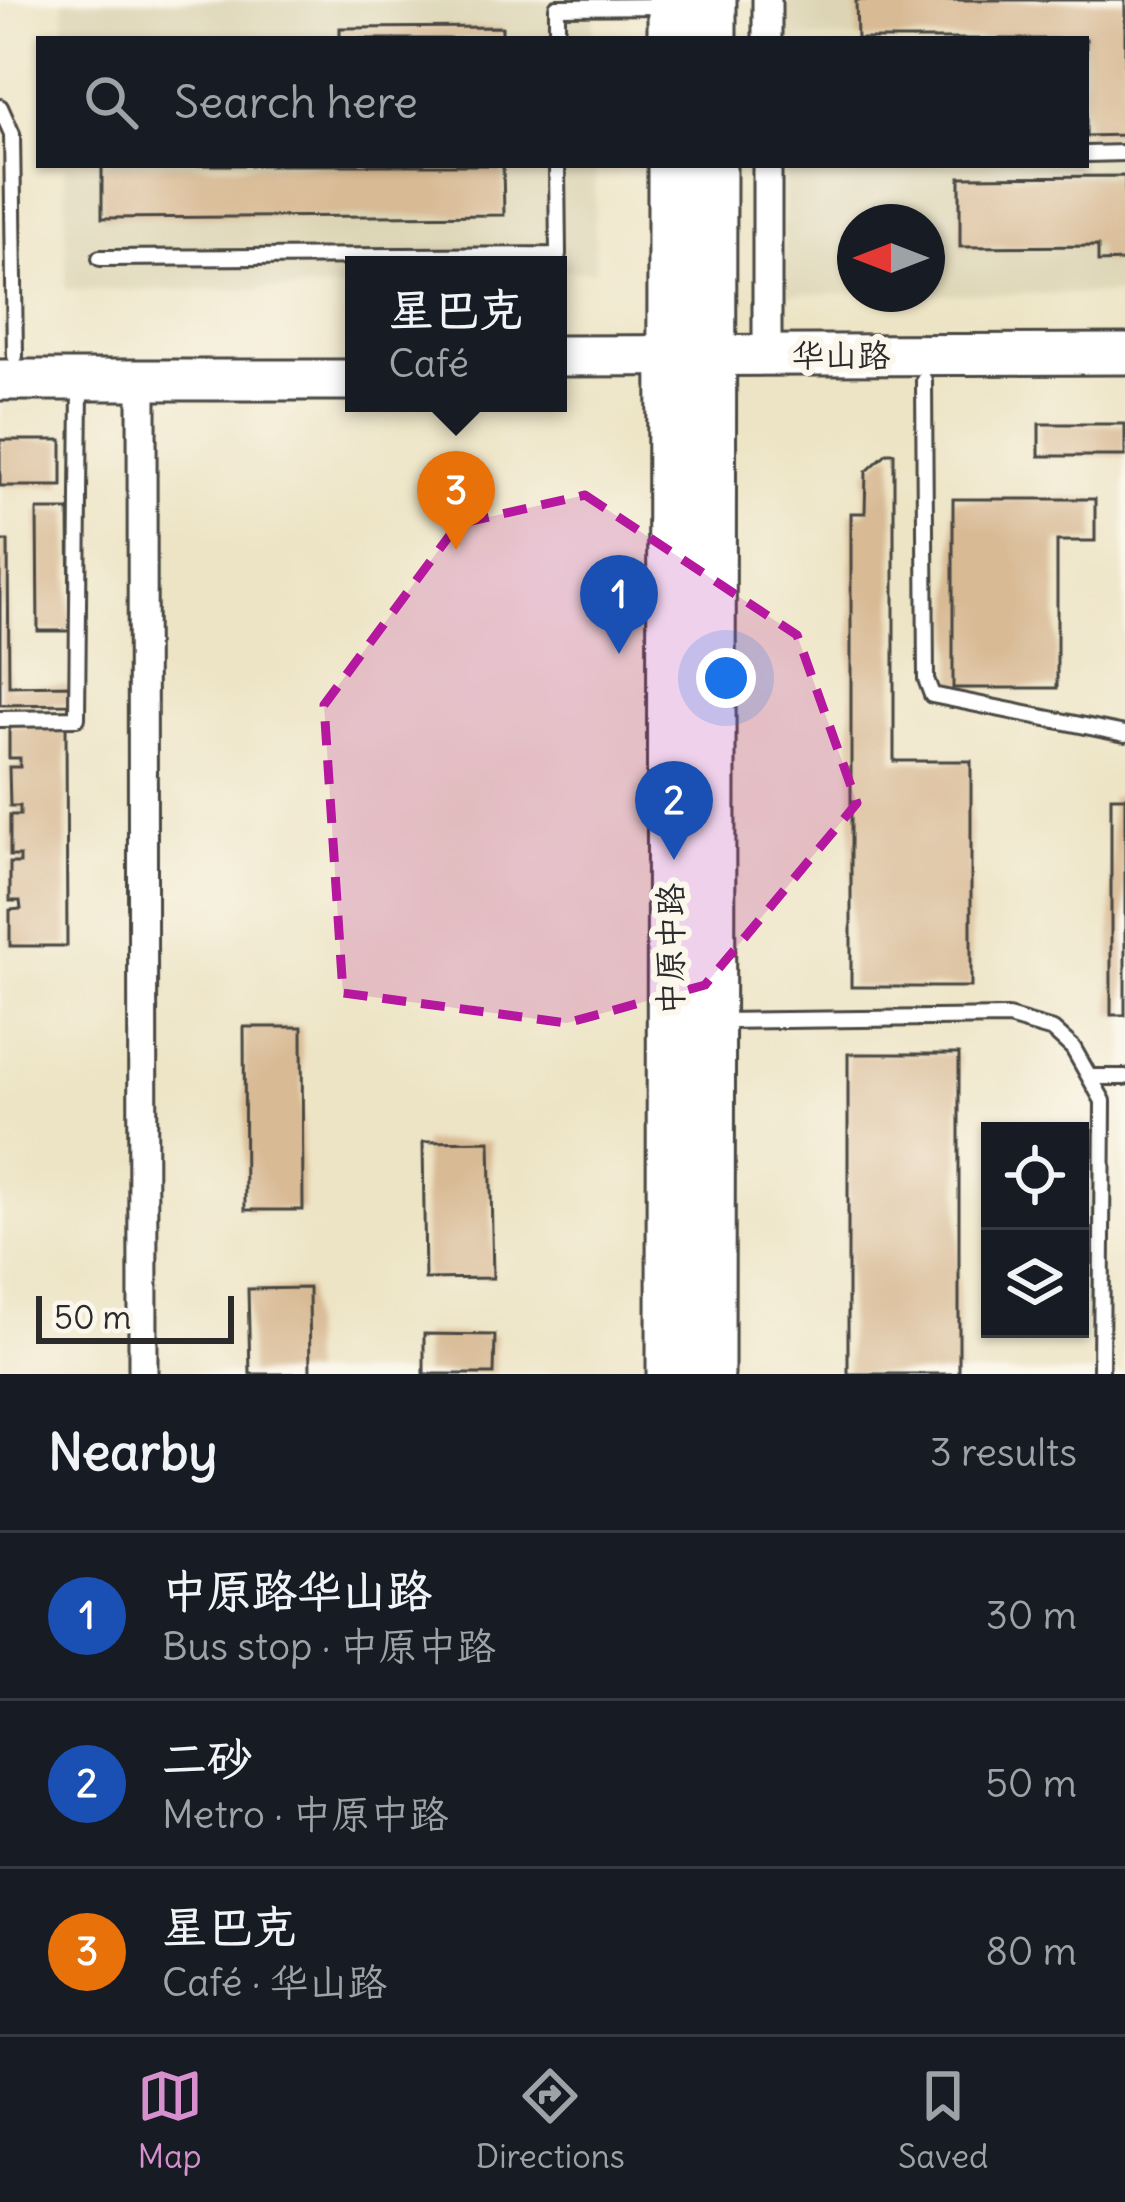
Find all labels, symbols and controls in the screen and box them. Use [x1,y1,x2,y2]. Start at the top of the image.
search box [36,36,1089,168]
icon: search [78,69,144,135]
text: Search here [174,74,418,130]
north arrow [837,204,945,312]
popup [345,256,567,412]
text: 星巴克 [388,282,524,338]
street label: 华山路 [792,334,891,376]
text: Café [388,339,469,388]
pin: 3 [417,451,495,550]
pin: 1 [580,555,658,654]
your location [696,648,756,708]
pin: 2 [635,761,713,860]
street label: 中原中路 [649,883,691,1015]
map controls [981,1122,1089,1338]
button: locate [981,1122,1089,1230]
button: layers [981,1230,1089,1338]
scale bar [36,1290,234,1343]
text: 50 m [54,1296,131,1338]
text: Nearby [48,1420,217,1484]
text: 3 results [930,1428,1077,1477]
text: 中原路华山路 [162,1563,432,1619]
text: 1 [79,1591,95,1640]
text: 30 m [986,1591,1077,1640]
text: Bus stop · 中原中路 [162,1622,496,1671]
text: 二砂 [162,1731,252,1787]
text: 2 [76,1759,98,1808]
text: 50 m [985,1759,1077,1808]
text: Metro · 中原中路 [162,1790,448,1839]
text: 星巴克 [162,1899,297,1955]
text: 3 [76,1927,98,1976]
text: 80 m [985,1927,1077,1976]
text: Café · 华山路 [162,1958,387,2007]
tab: Map [137,2063,203,2177]
tab: Directions [476,2063,625,2177]
tab: Saved [898,2063,988,2177]

